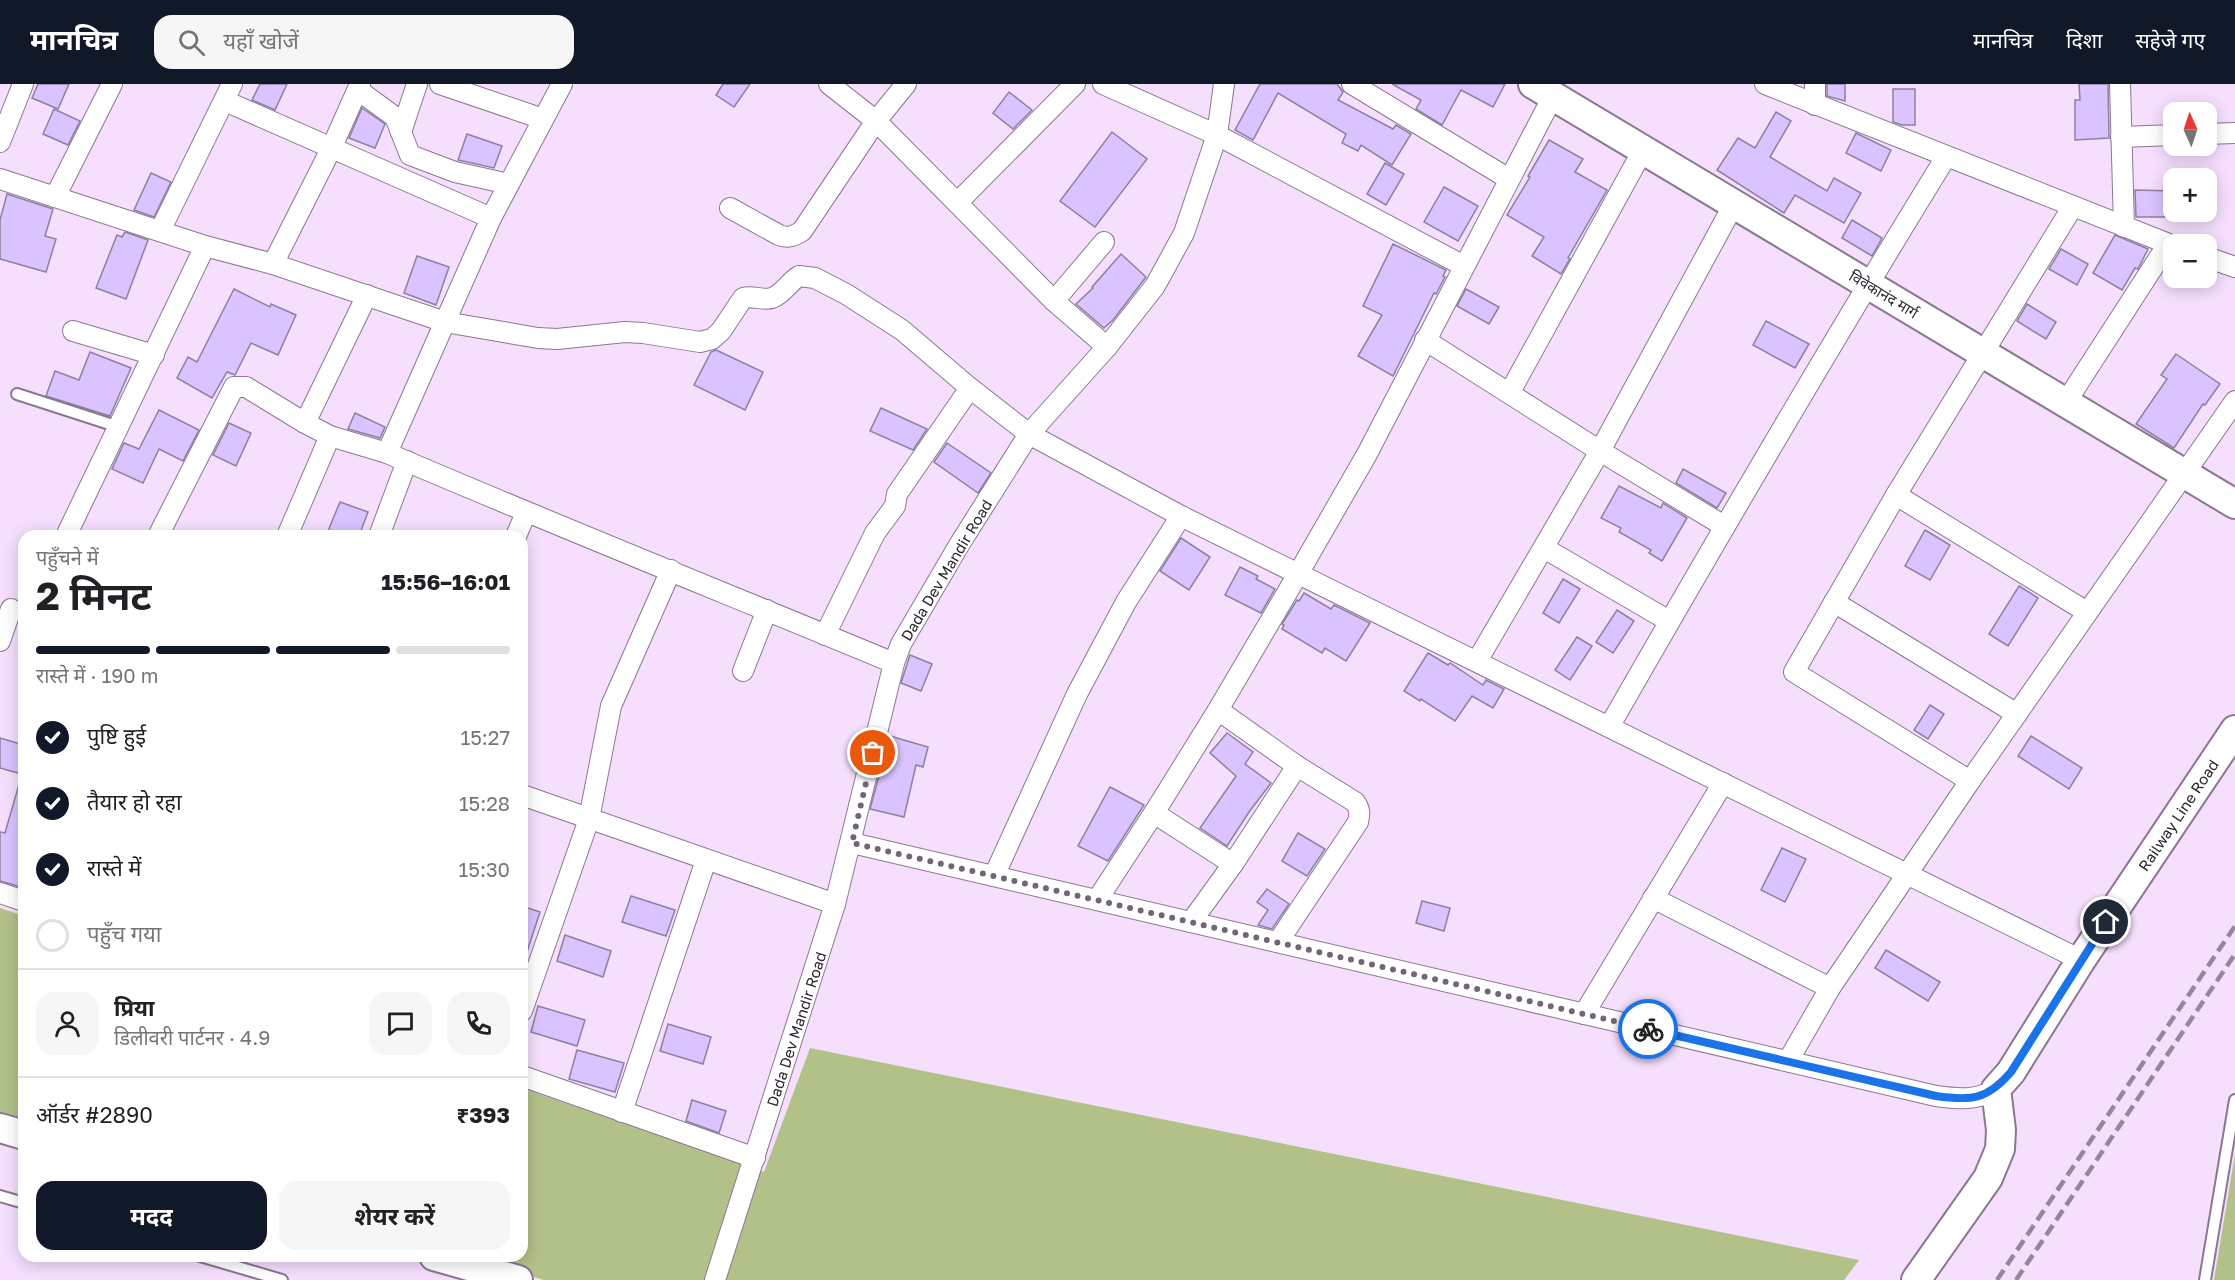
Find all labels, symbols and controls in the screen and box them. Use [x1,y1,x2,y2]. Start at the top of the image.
search box [154,15,574,69]
text: मानचित्र [30,23,118,56]
icon: search [175,26,208,59]
text: यहाँ खोजें [223,27,299,54]
text: मानचित्र [1973,27,2033,53]
text: दिशा [2066,27,2102,53]
text: सहेजे गए [2135,27,2205,53]
north arrow [2163,102,2217,156]
map controls [2163,102,2217,288]
button: + [2163,168,2217,222]
button: − [2163,234,2217,288]
street label: विवेकानंद मार्ग [1846,266,1923,322]
street label: Dada Dev Mandir Road [897,496,995,644]
text: पहुँचने में [36,545,99,569]
text: 15:56–16:01 [381,568,510,595]
text: 2 मिनट [36,572,151,619]
text: रास्ते में · 190 m [36,663,158,687]
icon: check [36,721,69,754]
text: पुष्टि हुई [87,722,146,749]
text: 15:27 [461,725,510,749]
pin [847,727,898,778]
icon: bag [856,736,889,769]
street label: Railway Line Road [2134,756,2222,874]
icon: check [36,787,69,820]
text: तैयार हो रहा [87,788,182,815]
text: 15:28 [459,791,510,815]
icon: check [36,853,69,886]
text: रास्ते में [87,854,141,881]
text: 15:30 [459,857,510,881]
pin [2080,896,2131,947]
icon: home [2089,905,2122,938]
text: पहुँच गया [87,920,162,947]
street label: Dada Dev Mandir Road [762,949,830,1109]
button: person [36,992,99,1055]
button: chat [369,992,432,1055]
button: phone [447,992,510,1055]
text: प्रिया [114,994,154,1021]
courier [1618,999,1678,1059]
icon: bike [1632,1013,1665,1046]
text: डिलीवरी पार्टनर · 4.9 [114,1025,270,1049]
text: ऑर्डर #2890 [36,1101,153,1128]
text: ₹393 [457,1101,510,1128]
button: मदद [36,1181,267,1250]
button: शेयर करें [279,1181,510,1250]

